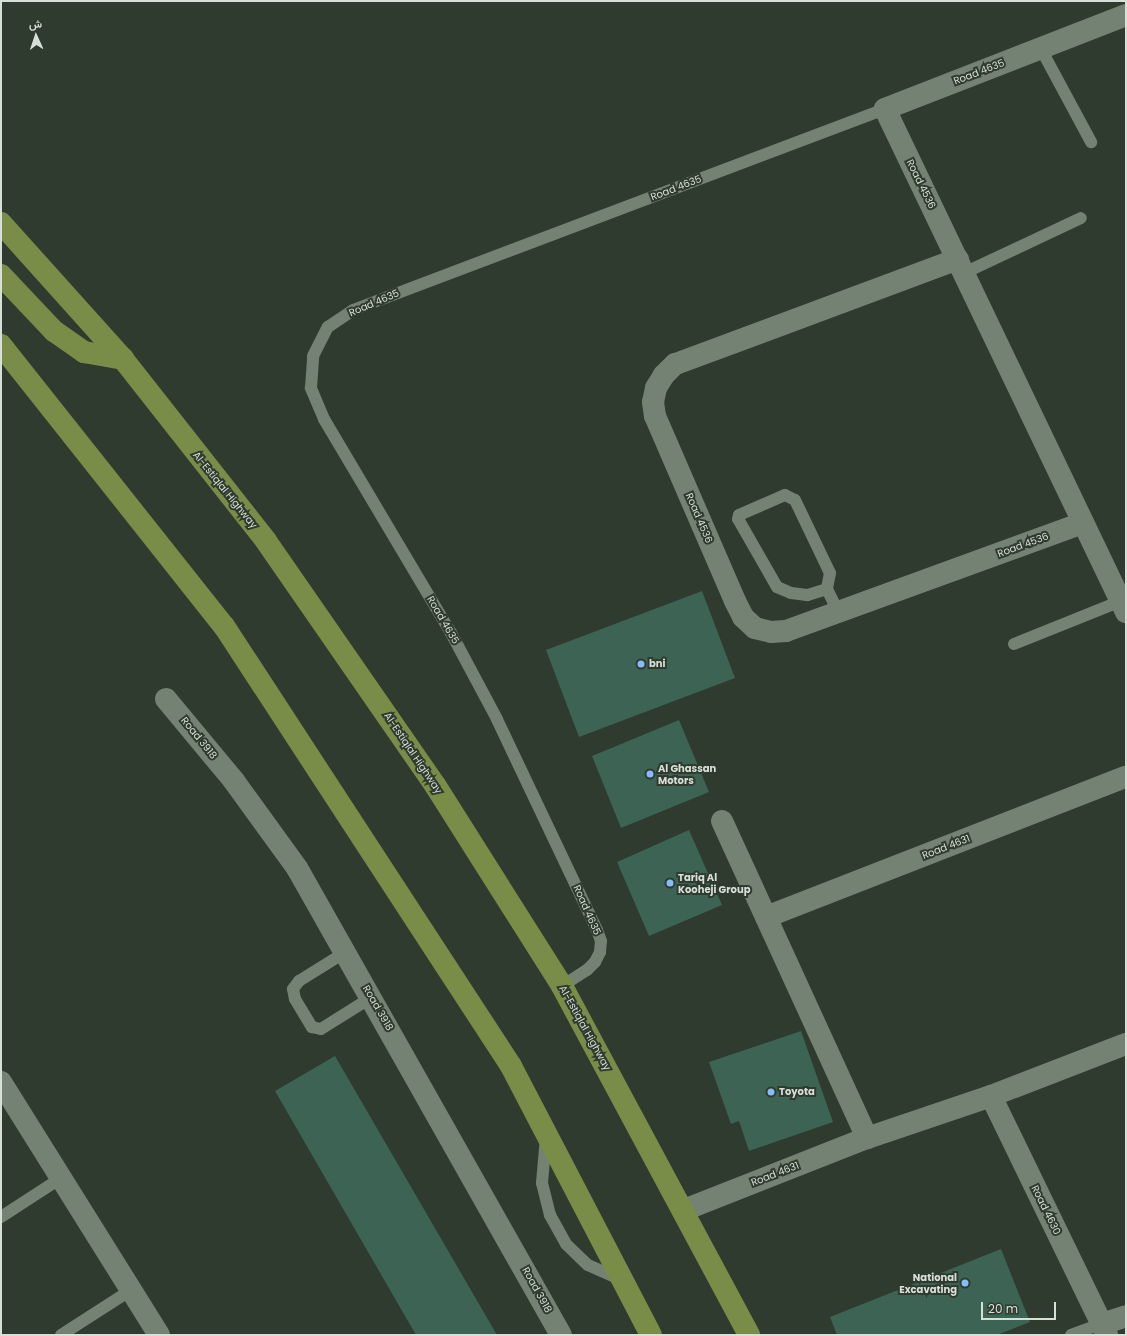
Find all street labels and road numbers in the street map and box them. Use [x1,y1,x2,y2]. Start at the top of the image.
street label: Road 4635 [952,57,1006,87]
street label: Road 4536 [904,157,938,211]
street label: Road 4635 [649,173,703,203]
street label: Road 4635 [347,287,401,319]
street label: Al-Estiqlal Highway [190,449,260,531]
street label: Road 4536 [683,491,715,545]
street label: Road 4536 [996,530,1050,560]
street label: Road 4635 [424,594,462,646]
street label: Al-Estiqlal Highway [381,710,445,796]
street label: Road 3918 [178,715,220,761]
street label: Road 4631 [920,832,972,862]
street label: Road 4635 [571,883,603,937]
street label: Road 3918 [360,983,396,1033]
street label: Al-Estiqlal Highway [557,983,613,1073]
street label: Road 4631 [749,1159,801,1189]
street label: Road 4630 [1029,1183,1063,1237]
street label: Road 3918 [520,1265,554,1315]

